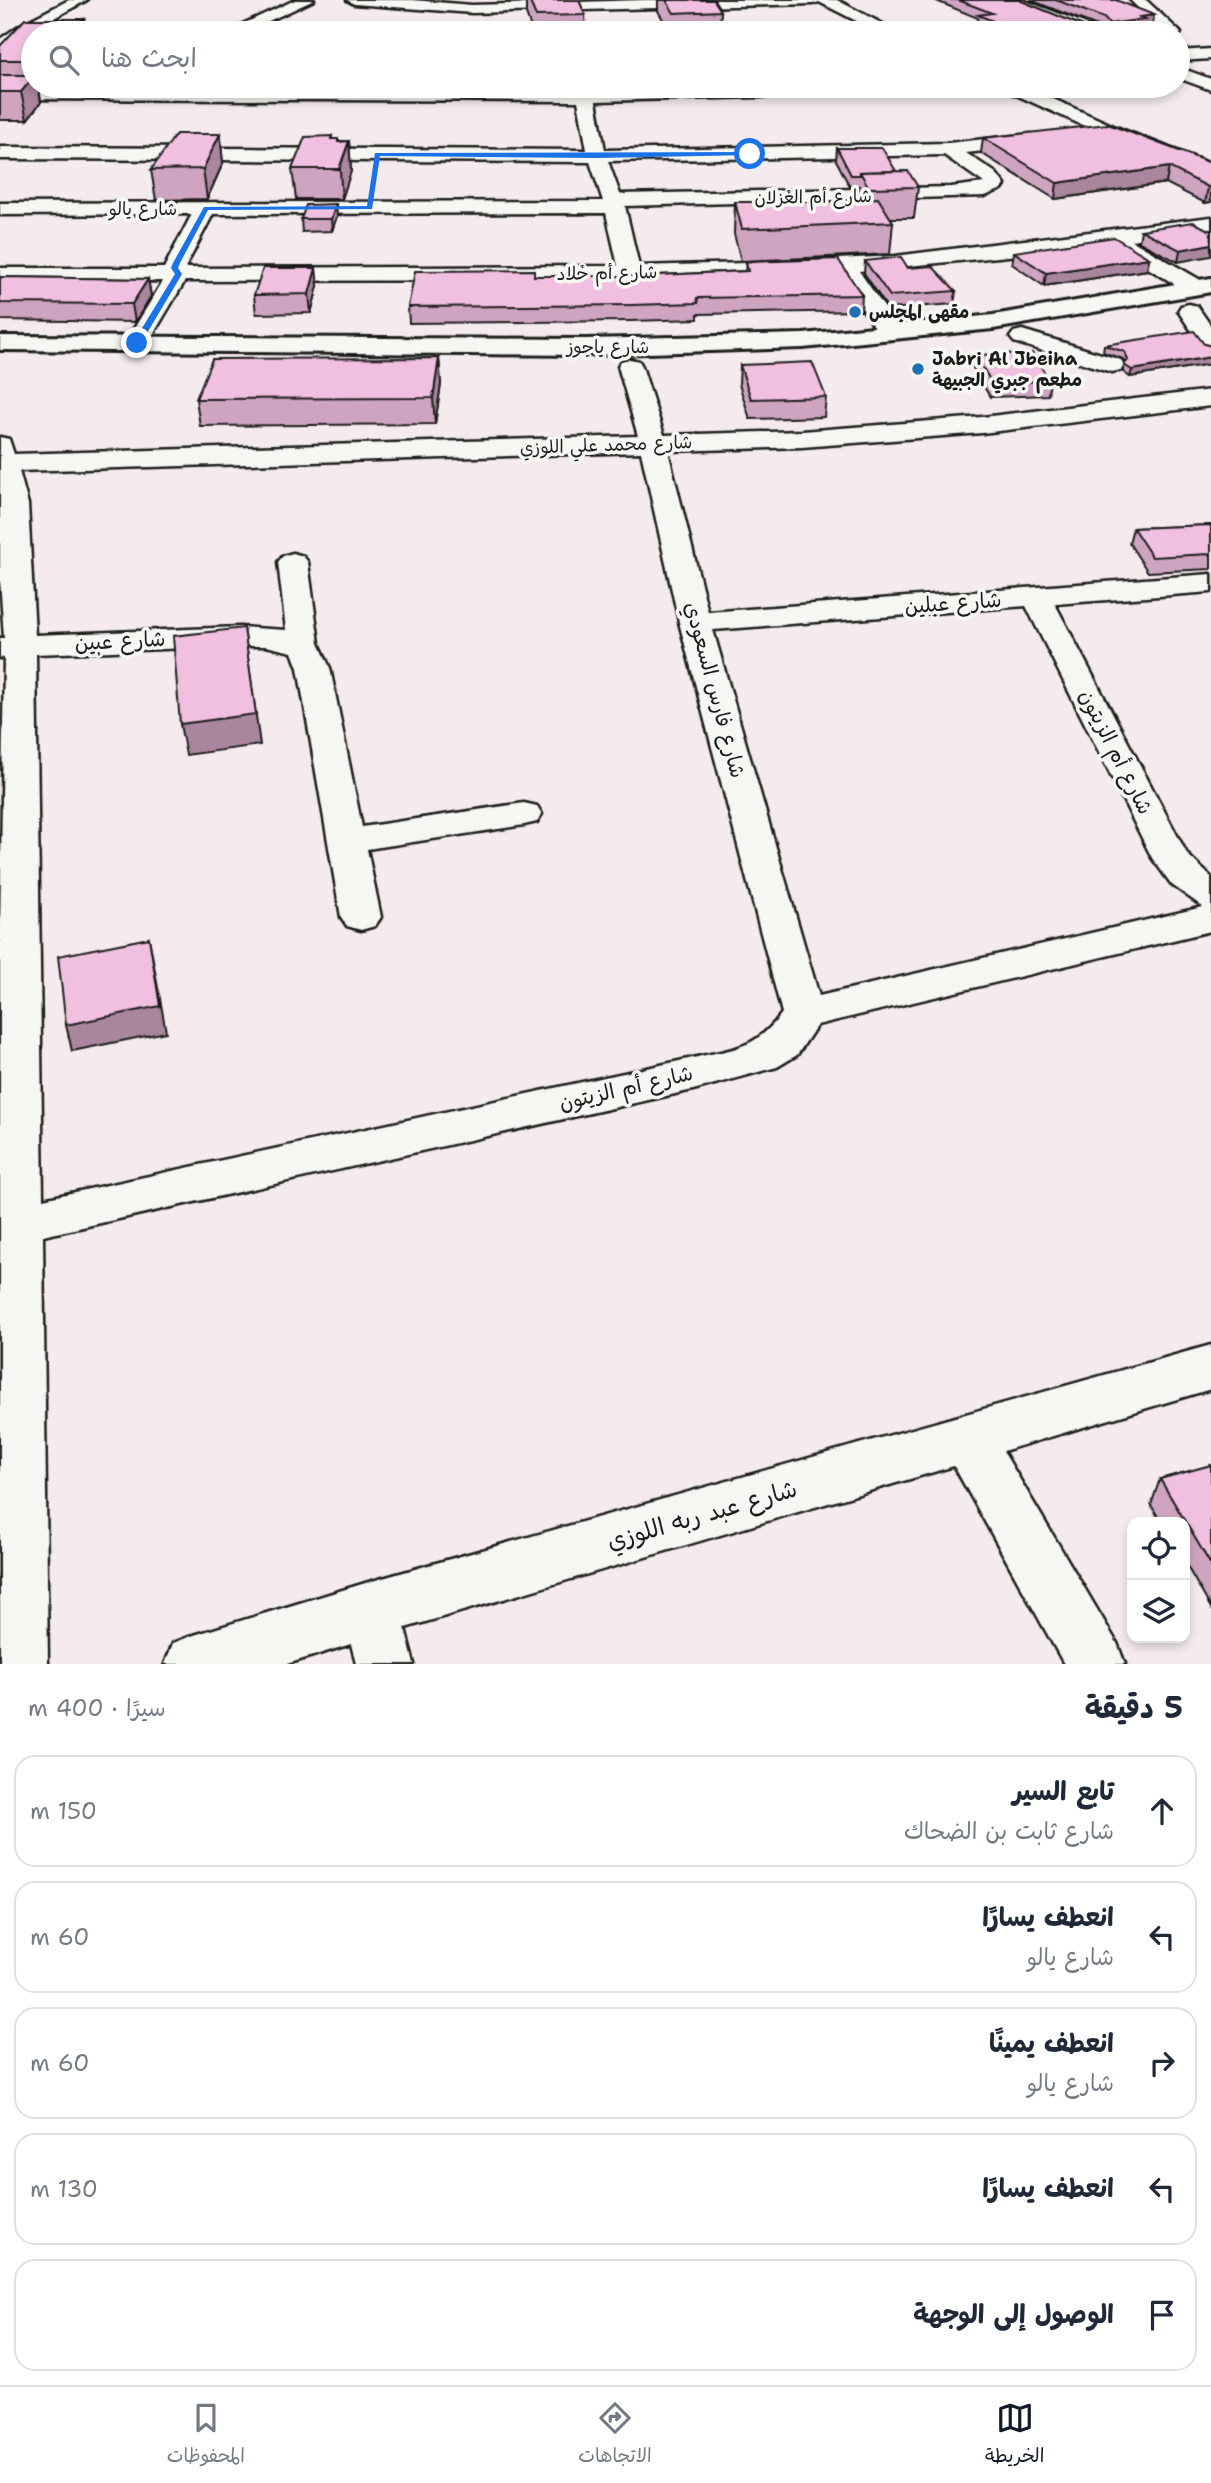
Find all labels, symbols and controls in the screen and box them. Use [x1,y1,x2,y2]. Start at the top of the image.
search box [21,21,1190,98]
text: ابحث هنا [101,40,197,75]
icon: search [45,41,83,79]
route start [734,138,765,169]
street label: شارع أم الغزلان [754,184,872,212]
street label: شارع يالو [108,197,177,221]
street label: شارع أم خلاد [556,260,658,288]
place label: مقهى المجلس [869,300,969,324]
marker: مقهى المجلس [847,304,863,320]
route end [121,327,152,358]
street label: شارع ياجوز [565,335,649,359]
place label: Jabri Al Jbeiha مطعم جبري الجبيهة [932,347,1082,394]
marker: Jabri Al Jbeiha مطعم جبري الجبيهة [910,361,926,377]
street label: شارع محمد علي اللوزي [519,430,693,464]
street label: شارع عبلين [904,586,1002,621]
street label: شارع فارس السعودي [677,599,752,781]
street label: شارع عبين [74,625,166,658]
street label: شارع أم الزيتون [1071,685,1159,820]
street label: شارع أم الزيتون [556,1059,696,1119]
street label: شارع عبد ربه اللوزي [603,1473,801,1558]
map controls [1127,1517,1190,1643]
button: locate [1127,1517,1190,1580]
button: layers [1127,1580,1190,1643]
text: 5 دقيقة [1085,1687,1183,1728]
text: سيرًا · 400 m [28,1693,166,1723]
text: تابع السير [1012,1773,1114,1808]
icon: ahead [1143,1792,1181,1830]
text: 150 m [30,1796,97,1826]
text: شارع ثابت بن الضحاك [904,1816,1114,1846]
text: انعطف يسارًا [982,1899,1114,1934]
icon: left [1143,1918,1181,1956]
text: 60 m [30,1922,89,1952]
text: شارع يالو [1027,1942,1114,1972]
text: انعطف يمينًا [989,2025,1114,2060]
icon: right [1143,2044,1181,2082]
text: 60 m [30,2048,89,2078]
text: شارع يالو [1027,2068,1114,2098]
text: انعطف يسارًا [982,2170,1114,2205]
icon: left [1143,2170,1181,2208]
text: 130 m [30,2174,98,2204]
text: الوصول إلى الوجهة [913,2296,1114,2331]
icon: arrive [1143,2296,1181,2334]
tab: المحفوظات [167,2399,245,2472]
tab: الاتجاهات [578,2399,652,2472]
tab: الخريطة [985,2399,1044,2472]

